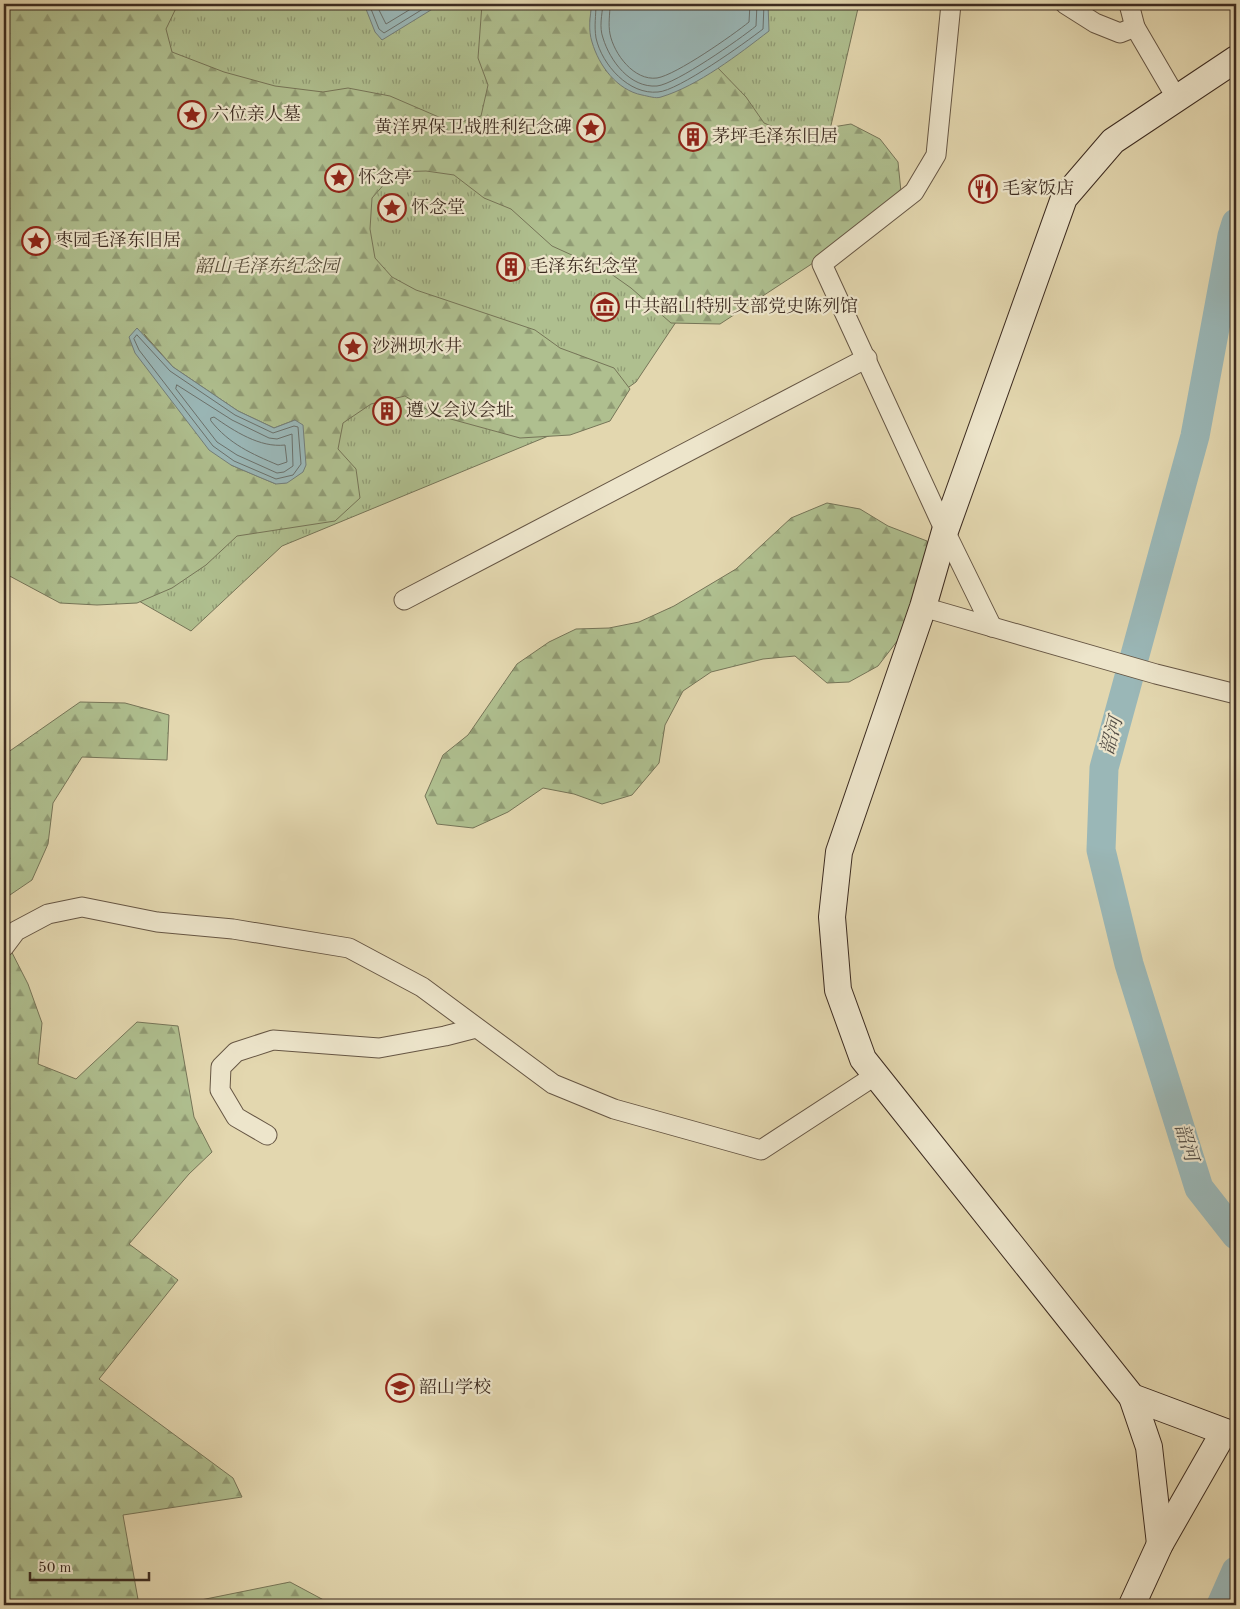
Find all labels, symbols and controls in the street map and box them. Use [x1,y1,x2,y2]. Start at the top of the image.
place icon: 六位亲人墓 [177,100,207,130]
place label: 六位亲人墓 [211,104,301,124]
place icon: 黄洋界保卫战胜利纪念碑 [576,113,606,143]
place label: 黄洋界保卫战胜利纪念碑 [374,117,572,137]
building icon: 茅坪毛泽东旧居 [678,122,708,152]
place label: 茅坪毛泽东旧居 [712,126,838,146]
place icon: 怀念亭 [324,163,354,193]
place label: 怀念亭 [358,167,412,187]
restaurant icon: 毛家饭店 [968,174,998,204]
place label: 毛家饭店 [1002,178,1074,198]
place icon: 怀念堂 [377,193,407,223]
place label: 怀念堂 [411,197,465,217]
place icon: 枣园毛泽东旧居 [21,226,51,256]
place label: 枣园毛泽东旧居 [55,230,181,250]
building icon: 毛泽东纪念堂 [496,252,526,282]
park label: 韶山毛泽东纪念园 [195,256,342,276]
place label: 毛泽东纪念堂 [530,256,638,276]
museum icon: 中共韶山特别支部党史陈列馆 [590,292,620,322]
place label: 中共韶山特别支部党史陈列馆 [624,296,858,316]
place icon: 沙洲坝水井 [338,332,368,362]
place label: 沙洲坝水井 [372,336,462,356]
building icon: 遵义会议会址 [372,396,402,426]
place label: 遵义会议会址 [406,400,514,420]
water label: 韶河 [1096,712,1128,757]
water label: 韶河 [1170,1121,1203,1167]
school or university icon: 韶山学校 [385,1373,415,1403]
place label: 韶山学校 [419,1377,491,1397]
scale bar [30,1549,149,1581]
text: 50 m [38,1561,72,1576]

